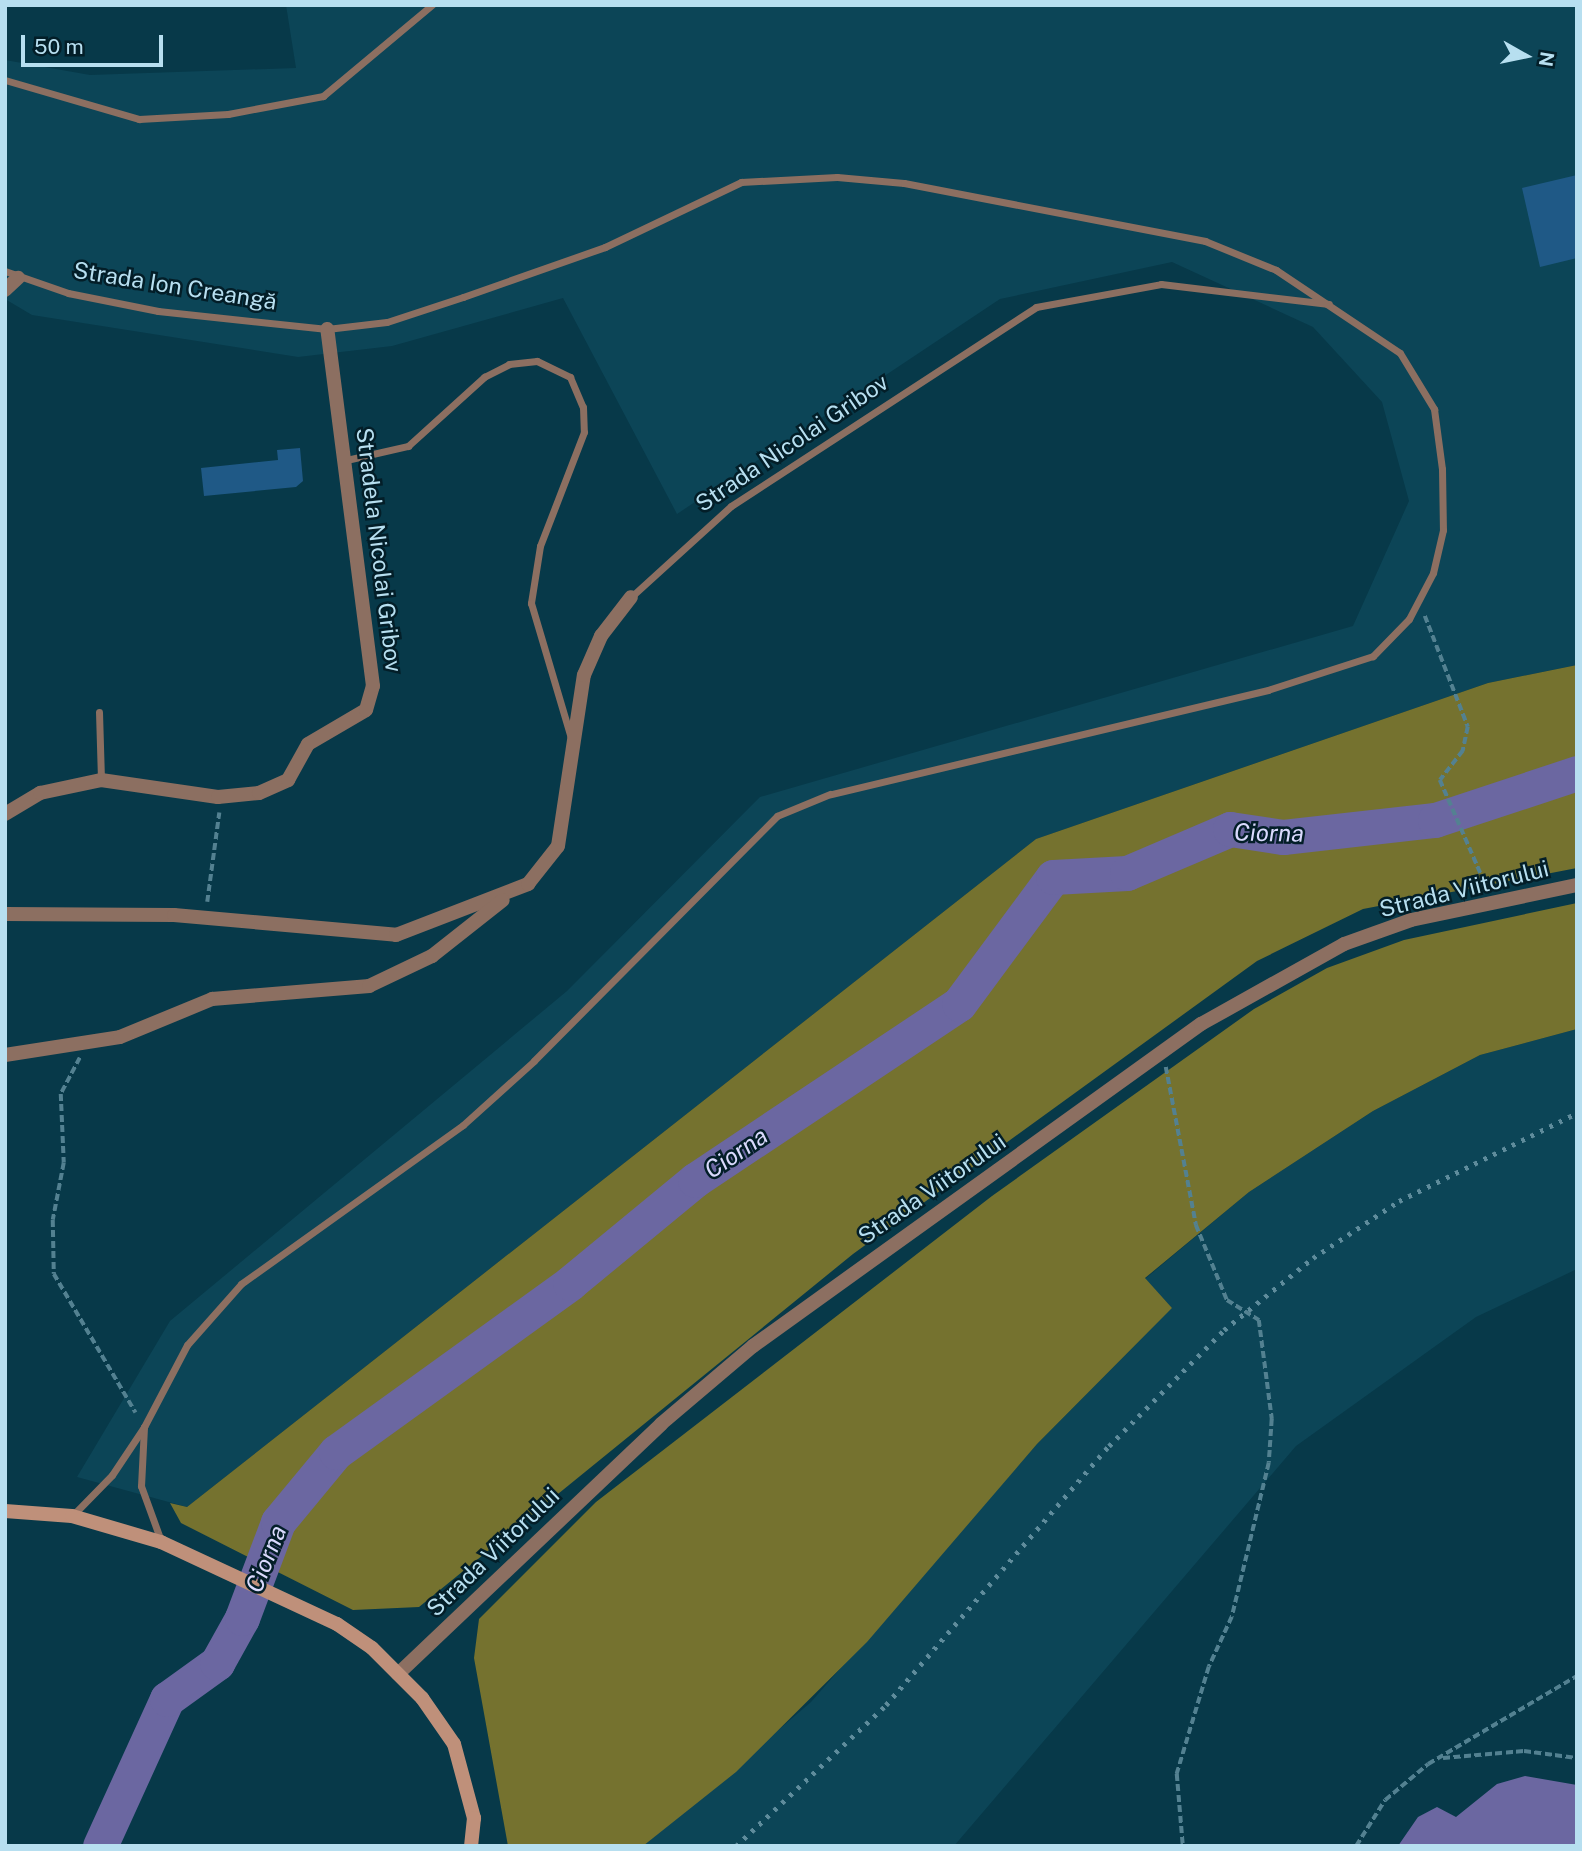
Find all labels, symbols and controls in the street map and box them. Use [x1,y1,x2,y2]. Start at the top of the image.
scale bar [24,21,166,65]
north arrow [1491,21,1561,91]
text: 50 m [34,34,84,59]
text: N [1535,50,1559,68]
street label: Strada Ion Creangă [71,256,279,316]
street label: Strada Nicolai Gribov [690,368,894,518]
street label: Stradela Nicolai Gribov [350,426,408,674]
water label: Ciorna [1234,818,1304,848]
street label: Strada Viitorului [1376,855,1552,923]
water label: Ciorna [699,1121,773,1185]
street label: Strada Viitorului [853,1128,1011,1250]
street label: Strada Viitorului [421,1482,565,1622]
water label: Ciorna [240,1521,292,1597]

